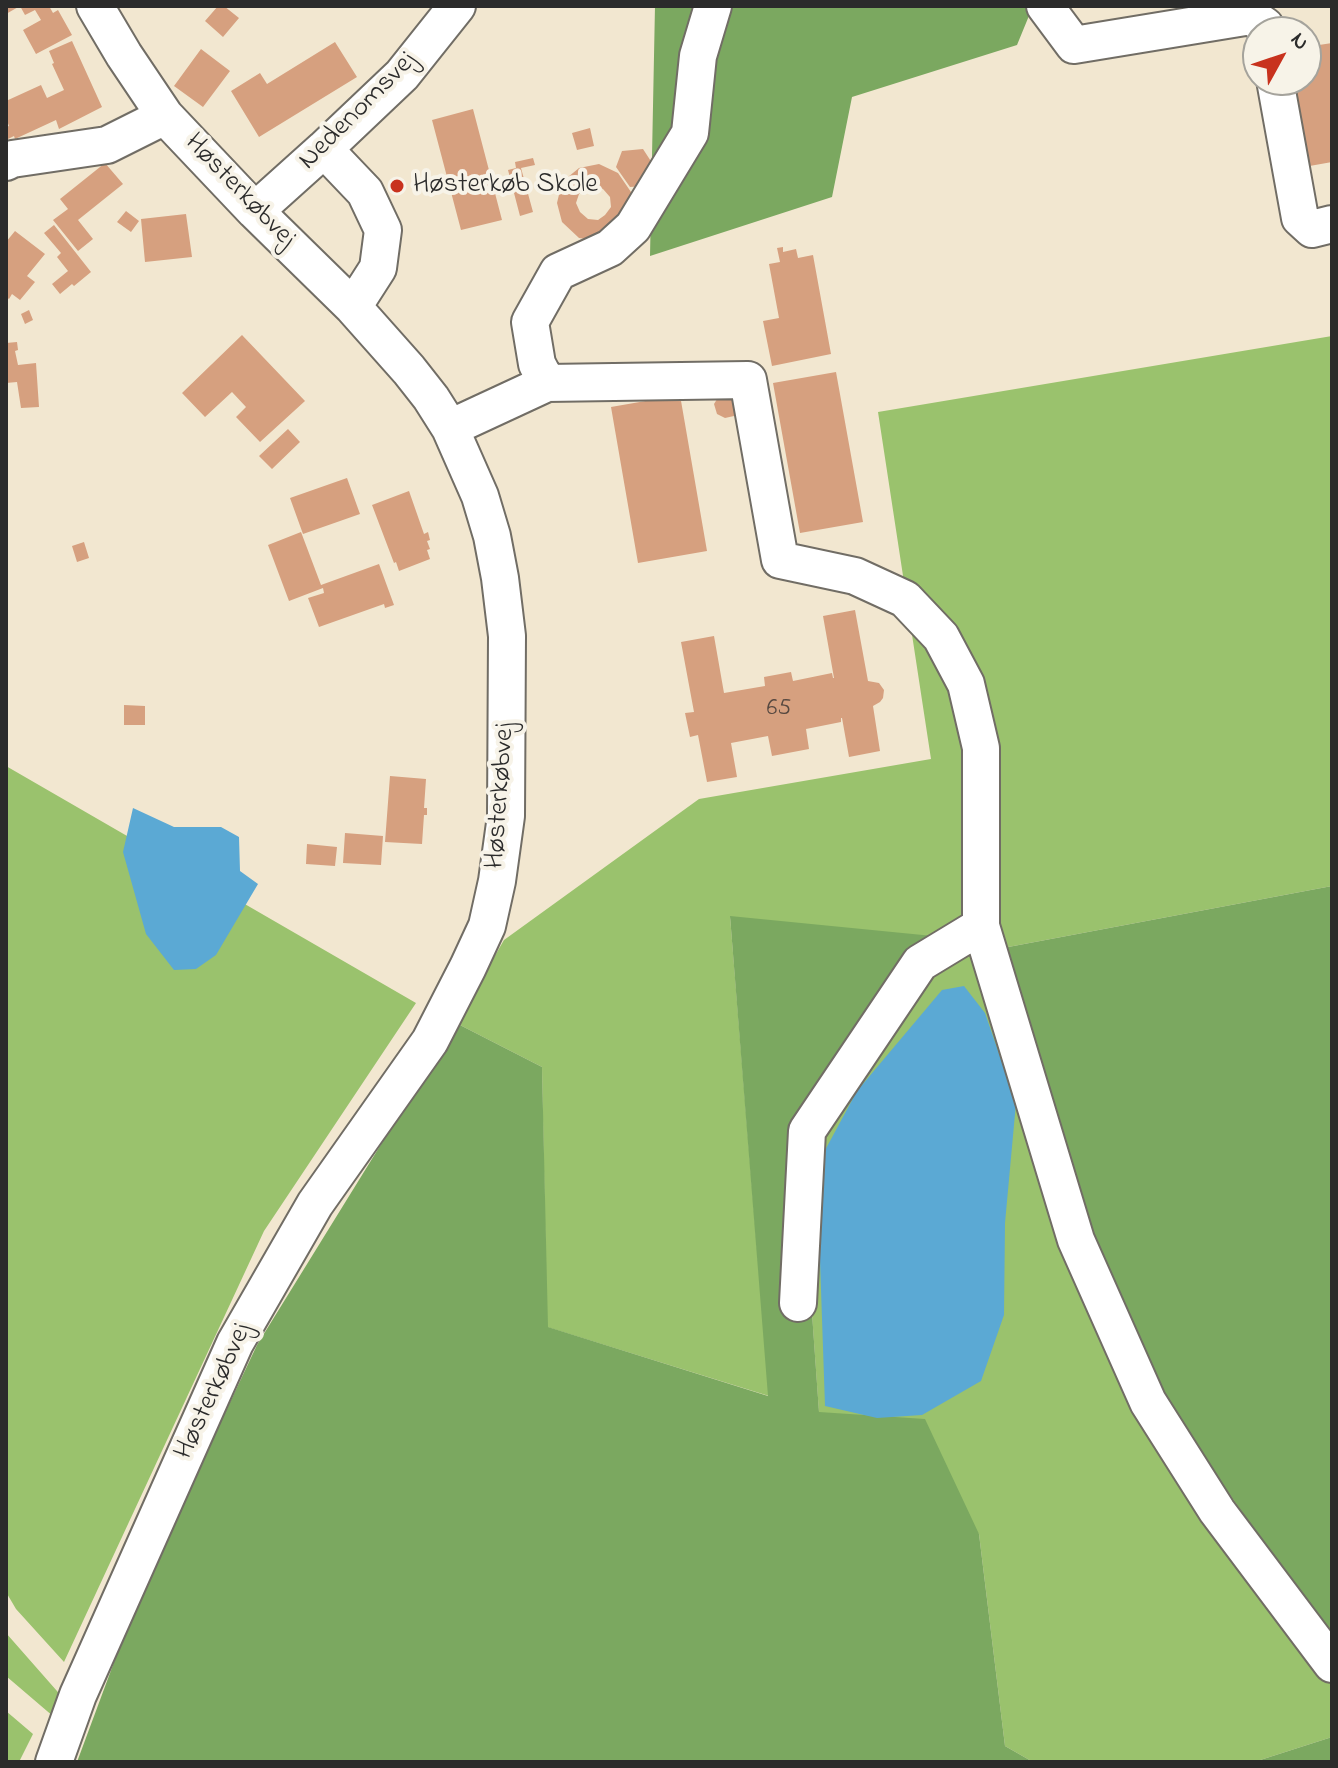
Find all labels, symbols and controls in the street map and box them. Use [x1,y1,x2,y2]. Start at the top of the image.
north arrow [1242,16,1322,96]
text: N [1282,26,1316,58]
street label: Nedenomsvej [293,46,425,178]
street label: Høsterkøbvej [176,128,302,256]
place label: Høsterkøb Skole [413,169,598,203]
marker: Høsterkøb Skole [388,177,406,195]
house number: 65 [767,696,791,724]
street label: Høsterkøbvej [480,722,524,870]
street label: Høsterkøbvej [169,1319,261,1465]

